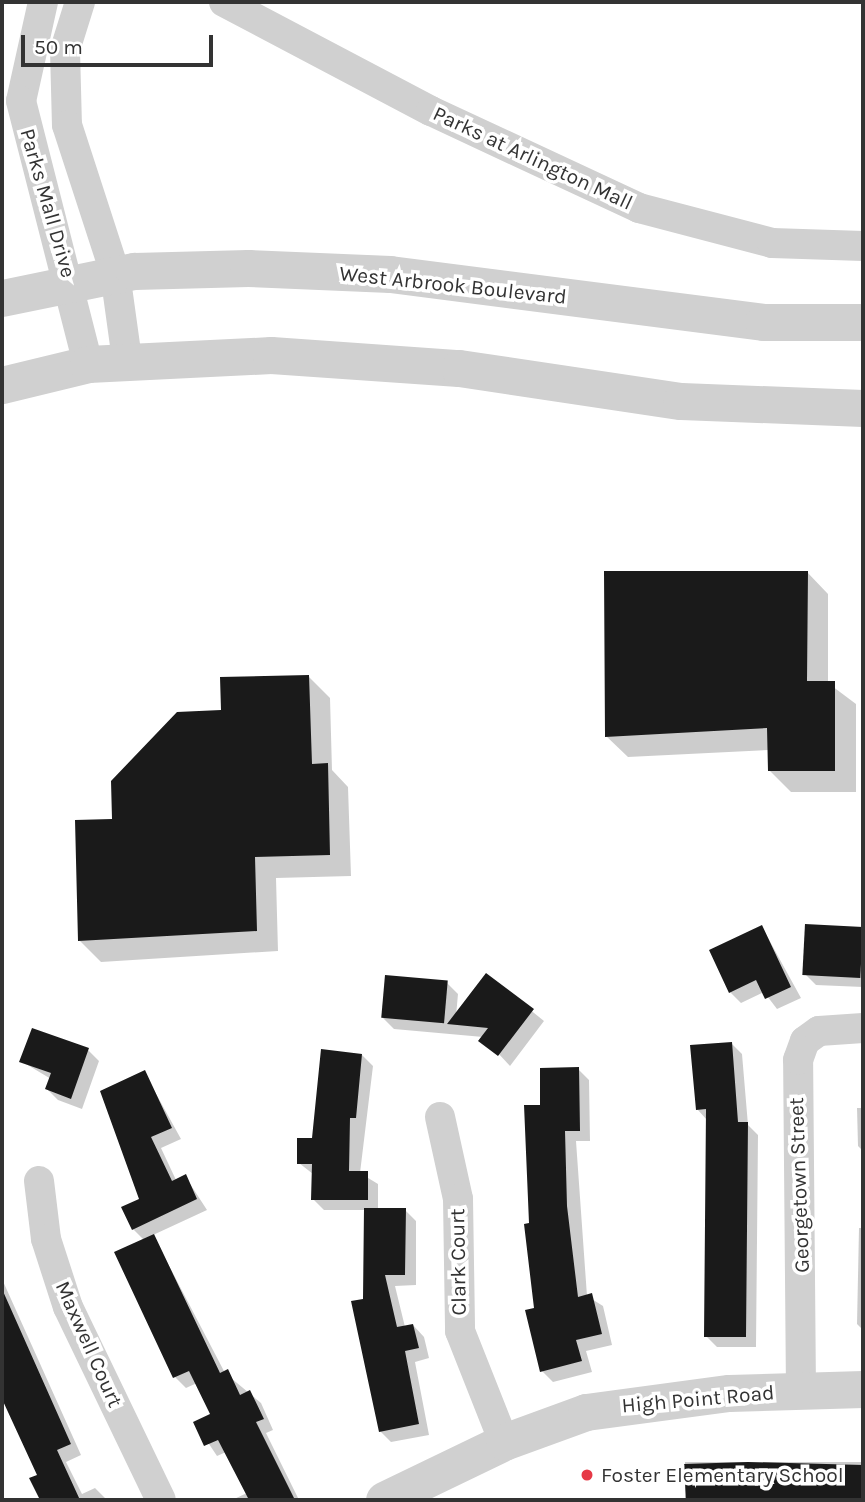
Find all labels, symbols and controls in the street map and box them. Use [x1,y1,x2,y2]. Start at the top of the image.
scale bar [24,21,217,65]
text: 50 m [34,35,83,59]
street label: Parks at Arlington Mall [429,101,637,215]
street label: Parks Mall Drive [15,126,81,280]
street label: West Arbrook Boulevard [338,261,568,309]
street label: Georgetown Street [783,1097,815,1273]
street label: Clark Court [444,1208,472,1316]
street label: Maxwell Court [50,1277,128,1411]
street label: High Point Road [621,1380,775,1418]
place label: Foster Elementary School [601,1462,844,1488]
marker: Foster Elementary School [579,1467,595,1483]

